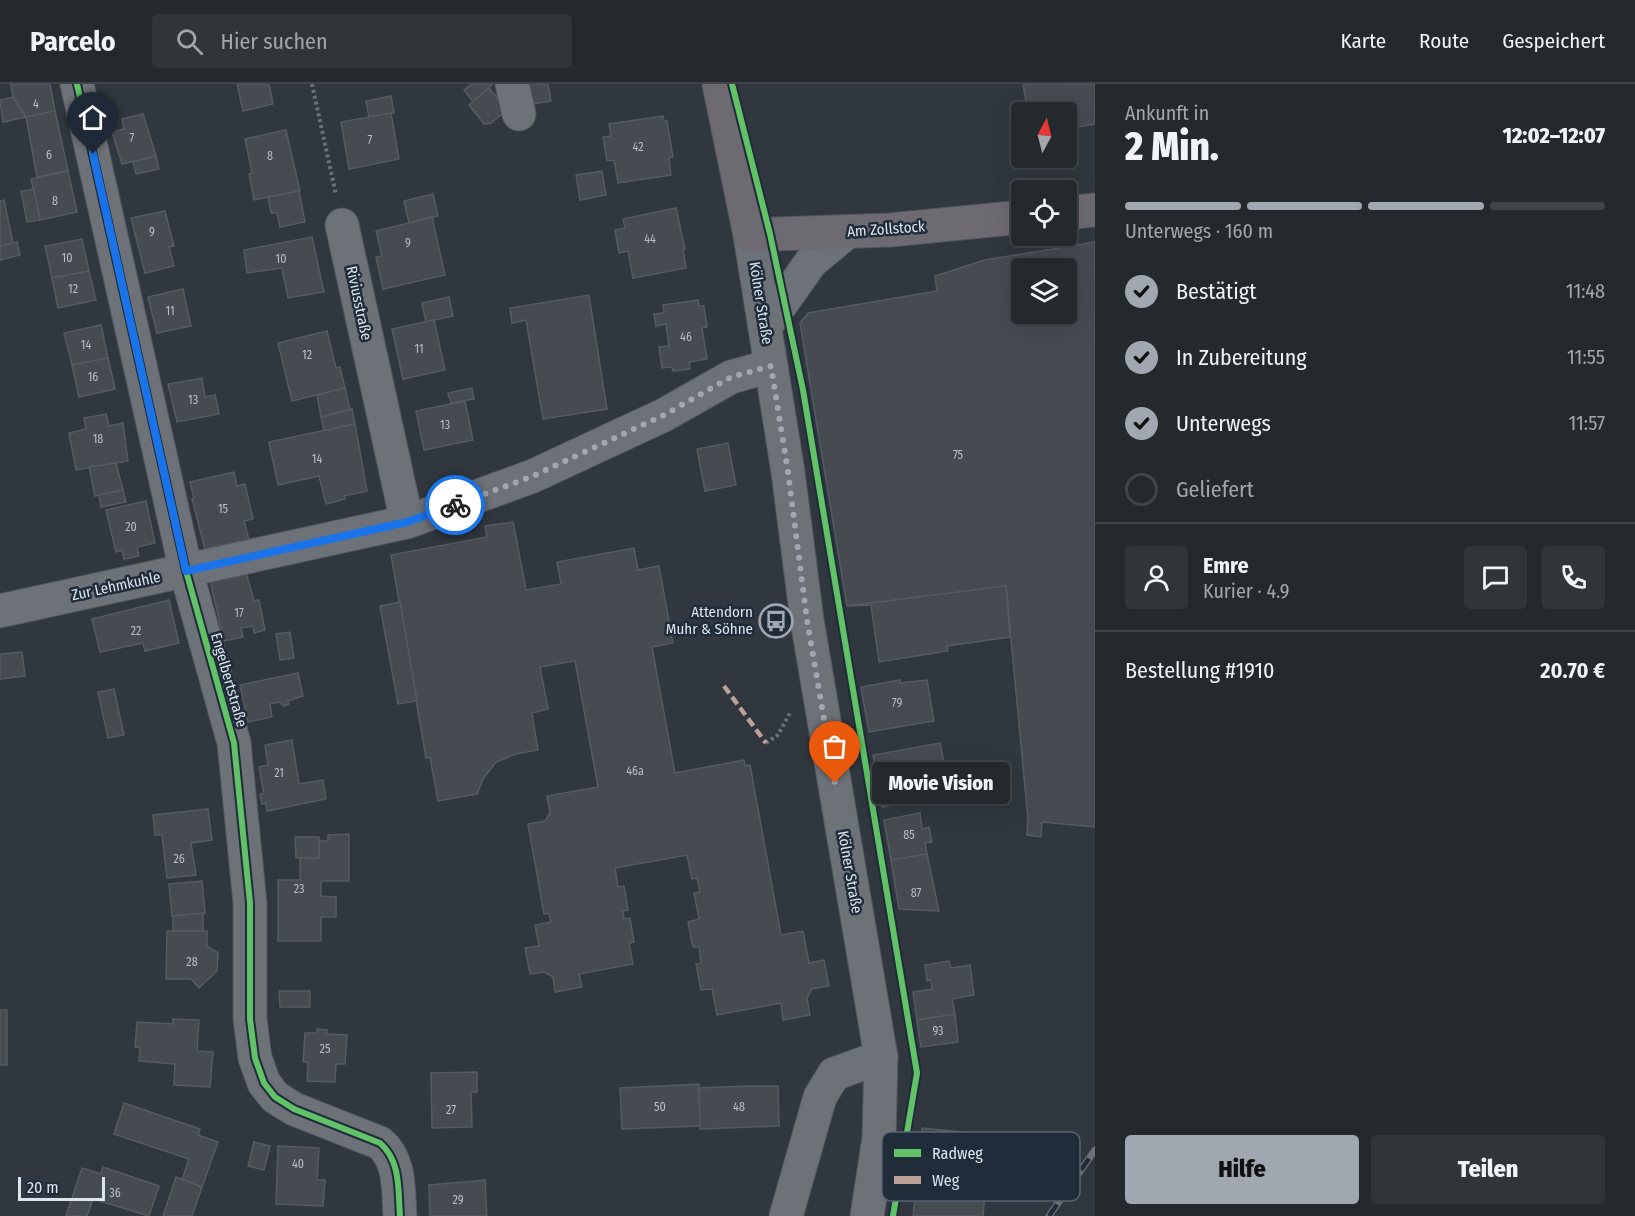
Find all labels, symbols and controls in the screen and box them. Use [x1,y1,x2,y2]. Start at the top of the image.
search box [152,14,572,68]
text: Parcelo [30,25,116,58]
icon: search [173,25,206,58]
text: Hier suchen [221,28,328,55]
text: Karte [1341,28,1386,54]
text: Route [1419,28,1469,54]
text: Gespeichert [1502,28,1605,54]
pin [67,92,118,154]
house number: 4 [33,97,39,111]
icon: home [76,101,109,134]
text: Ankunft in [1125,101,1209,125]
north arrow [1011,102,1077,168]
map controls [1011,102,1077,324]
text: 12:02–12:07 [1502,122,1605,149]
text: 2 Min. [1125,124,1219,170]
house number: 7 [130,131,135,145]
house number: 7 [368,133,373,147]
house number: 42 [633,140,643,154]
house number: 6 [46,148,52,162]
house number: 8 [267,149,273,163]
button: locate [1011,180,1077,246]
house number: 8 [52,194,58,208]
street label: Am Zollstock [847,217,925,241]
text: Unterwegs · 160 m [1125,219,1273,243]
house number: 9 [149,225,155,239]
house number: 44 [644,232,656,246]
house number: 9 [405,236,411,250]
house number: 10 [62,251,72,265]
house number: 10 [276,252,286,266]
button: layers [1011,258,1077,324]
street label: Kölner Straße [746,260,776,346]
street label: Riviusstraße [342,264,376,342]
icon: check [1125,275,1158,308]
text: Bestätigt [1176,278,1256,305]
text: 11:48 [1566,279,1605,303]
house number: 12 [68,282,78,296]
house number: 11 [165,304,175,318]
house number: 46 [680,330,692,344]
house number: 14 [81,338,91,352]
icon: check [1125,341,1158,374]
house number: 11 [414,342,424,356]
text: In Zubereitung [1176,344,1307,371]
text: 11:55 [1567,345,1605,369]
house number: 12 [302,348,312,362]
house number: 16 [88,370,98,384]
house number: 13 [188,393,198,407]
icon: check [1125,407,1158,440]
text: Unterwegs [1176,410,1271,437]
text: 11:57 [1569,411,1605,435]
house number: 13 [440,418,450,432]
house number: 18 [93,432,103,446]
house number: 75 [953,448,964,462]
house number: 14 [312,452,322,466]
courier [425,475,485,535]
text: Geliefert [1176,476,1254,503]
icon: bike [439,489,472,522]
house number: 15 [218,502,229,516]
house number: 20 [125,520,137,534]
button: person [1125,546,1188,609]
button: chat [1464,546,1527,609]
button: phone [1542,546,1605,609]
text: Emre [1203,552,1249,579]
street label: Zur Lehmkuhle [70,568,162,604]
text: Kurier · 4.9 [1203,579,1290,603]
place label: Attendorn Muhr & Söhne [666,603,753,638]
bus stop icon: Attendorn Muhr & Söhne [758,603,794,639]
house number: 17 [234,606,244,620]
house number: 22 [131,624,141,638]
street label: Engelbertstraße [207,631,251,729]
text: Bestellung #1910 [1125,657,1275,684]
text: 20.70 € [1540,657,1605,684]
house number: 79 [892,696,902,710]
pin [809,721,860,783]
icon: bag [818,730,851,763]
callout: Movie Vision [871,762,1009,804]
house number: 46a [626,764,644,778]
house number: 21 [274,766,284,780]
text: Movie Vision [889,771,993,795]
house number: 85 [903,828,915,842]
street label: Kölner Straße [834,829,866,915]
house number: 26 [173,852,185,866]
house number: 23 [294,882,304,896]
house number: 87 [911,886,921,900]
house number: 28 [186,955,198,969]
house number: 93 [932,1024,944,1038]
house number: 25 [320,1042,331,1056]
house number: 50 [654,1100,666,1114]
house number: 48 [733,1100,745,1114]
house number: 27 [446,1103,456,1117]
legend [882,1132,1080,1201]
button: Hilfe [1125,1135,1359,1204]
button: Teilen [1371,1135,1605,1204]
text: Radweg [932,1144,983,1163]
house number: 40 [292,1157,304,1171]
text: Weg [932,1171,960,1190]
scale bar [18,1174,105,1202]
text: 20 m [27,1178,58,1197]
house number: 36 [109,1186,121,1200]
house number: 29 [452,1193,464,1207]

